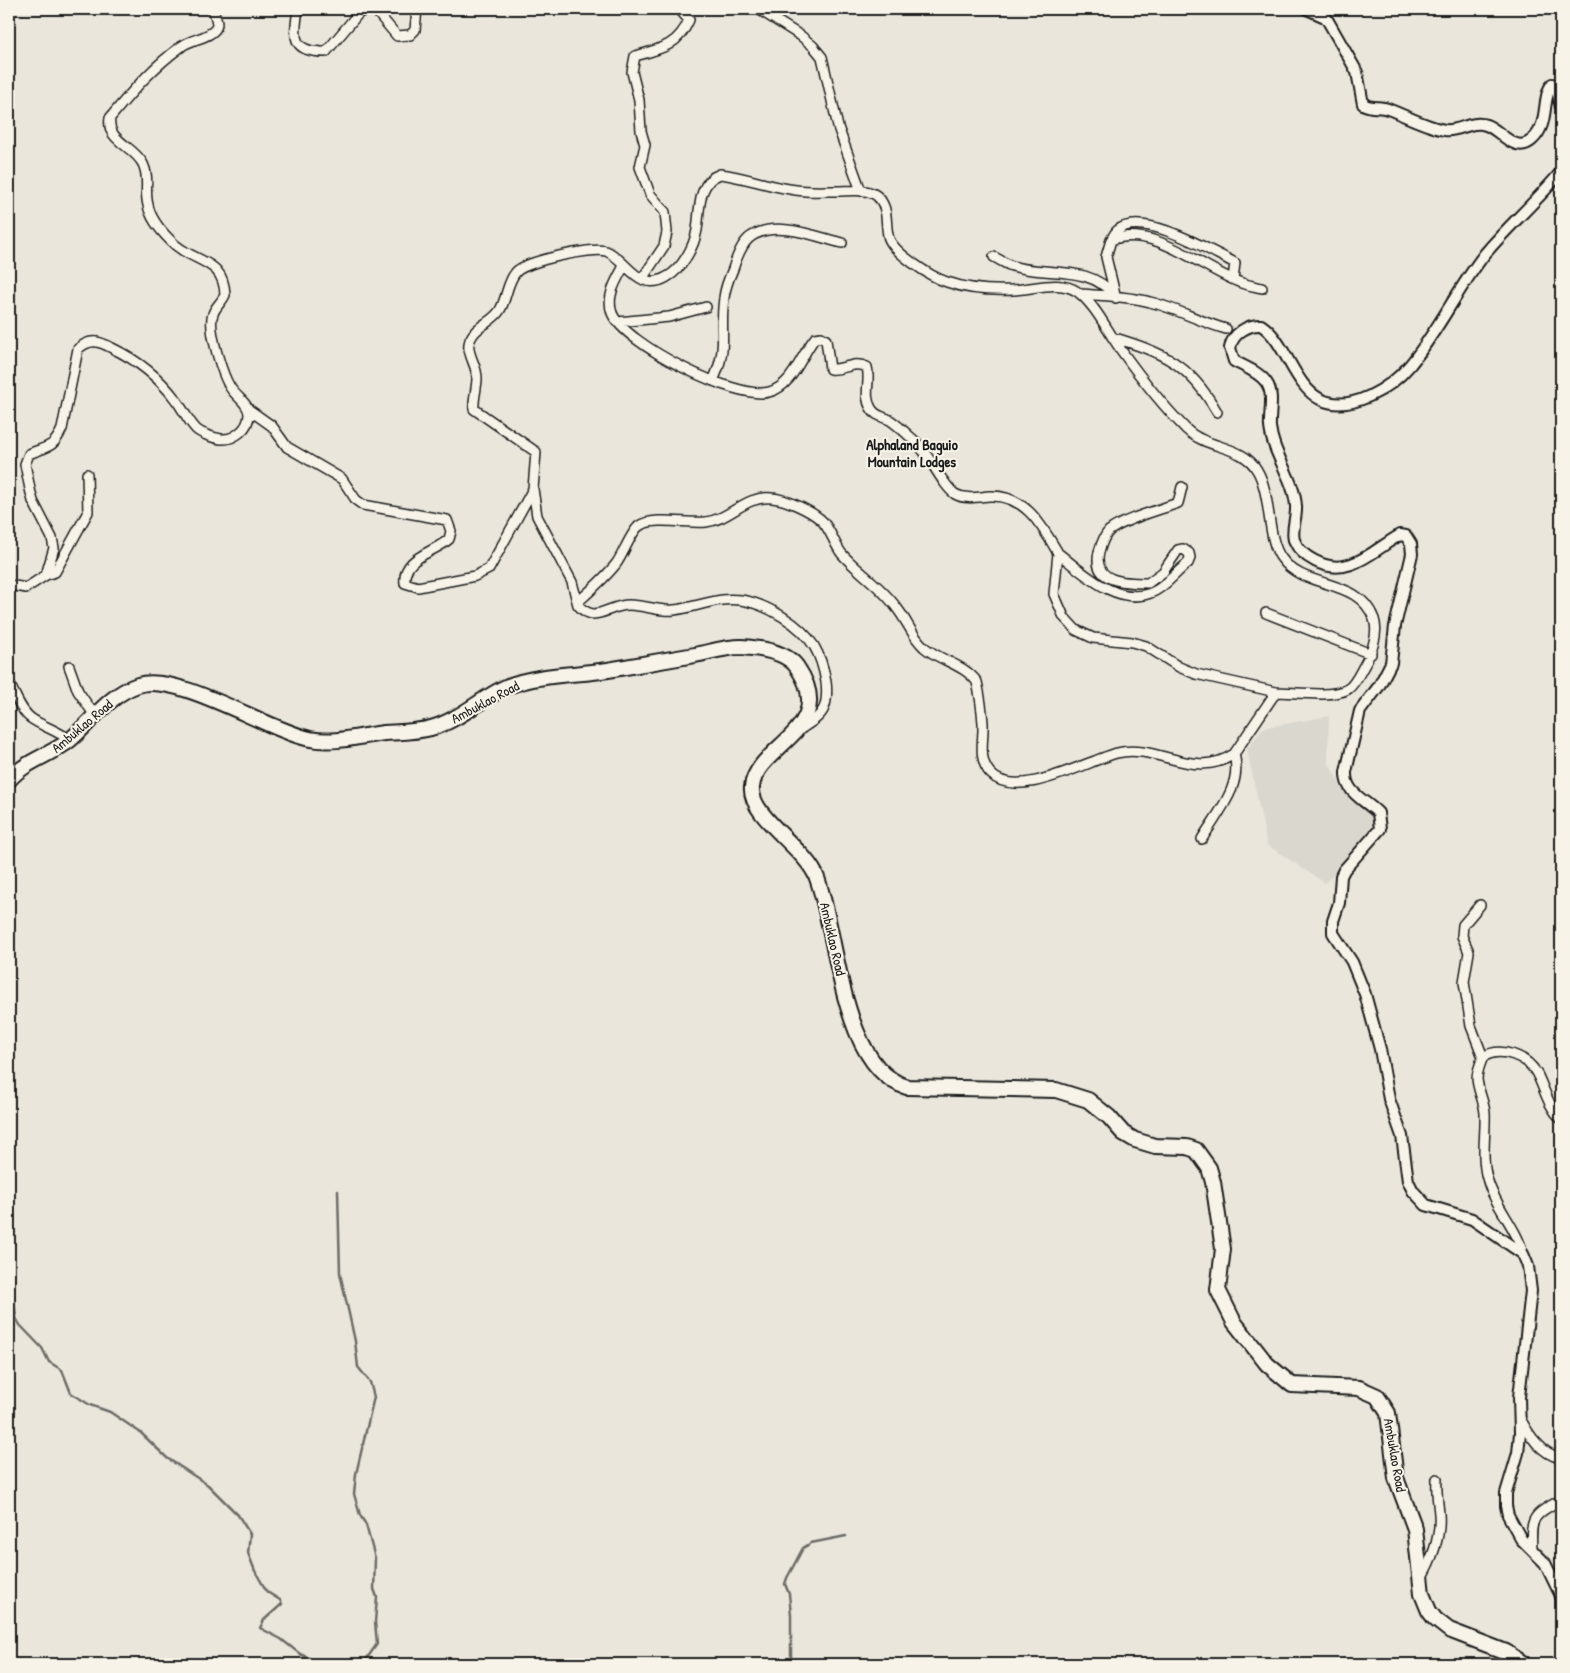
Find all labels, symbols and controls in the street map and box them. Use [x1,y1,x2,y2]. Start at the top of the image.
district label: Alphaland Baguio Mountain Lodges [866,434,958,473]
street label: Ambuklao Road [447,675,523,727]
street label: Ambuklao Road [47,694,117,757]
street label: Ambuklao Road [816,900,851,978]
street label: Ambuklao Road [1380,1417,1411,1494]

